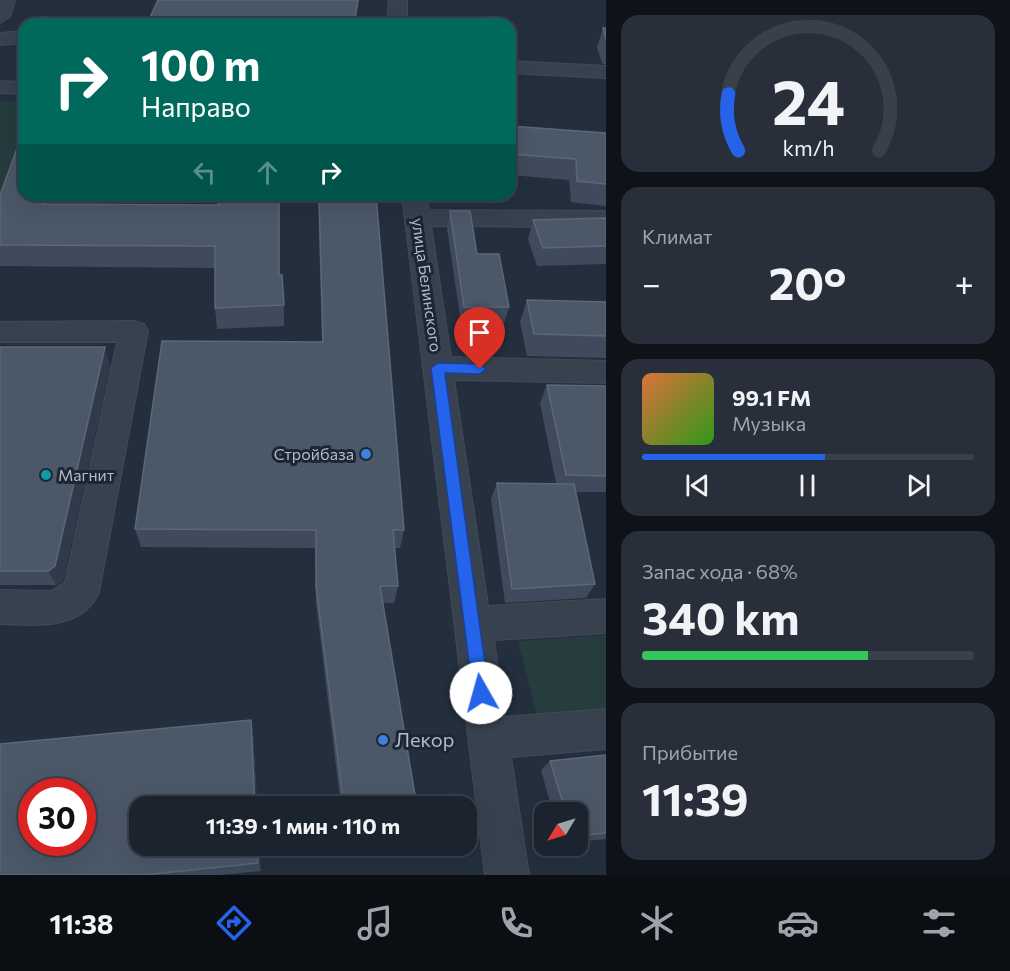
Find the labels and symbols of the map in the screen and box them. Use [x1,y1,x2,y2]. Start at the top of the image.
street label: улица Белинского [409,217,446,353]
pin [454,307,505,369]
place label: Стройбаза [274,444,354,463]
marker: Стройбаза [359,447,373,461]
place label: Магнит [58,465,115,484]
marker: Магнит [39,468,53,482]
position arrow [449,661,513,725]
place label: Лекор [395,727,454,751]
marker: Лекор [376,733,390,747]
speed limit sign: 30 [18,778,96,856]
north arrow [534,802,588,856]

